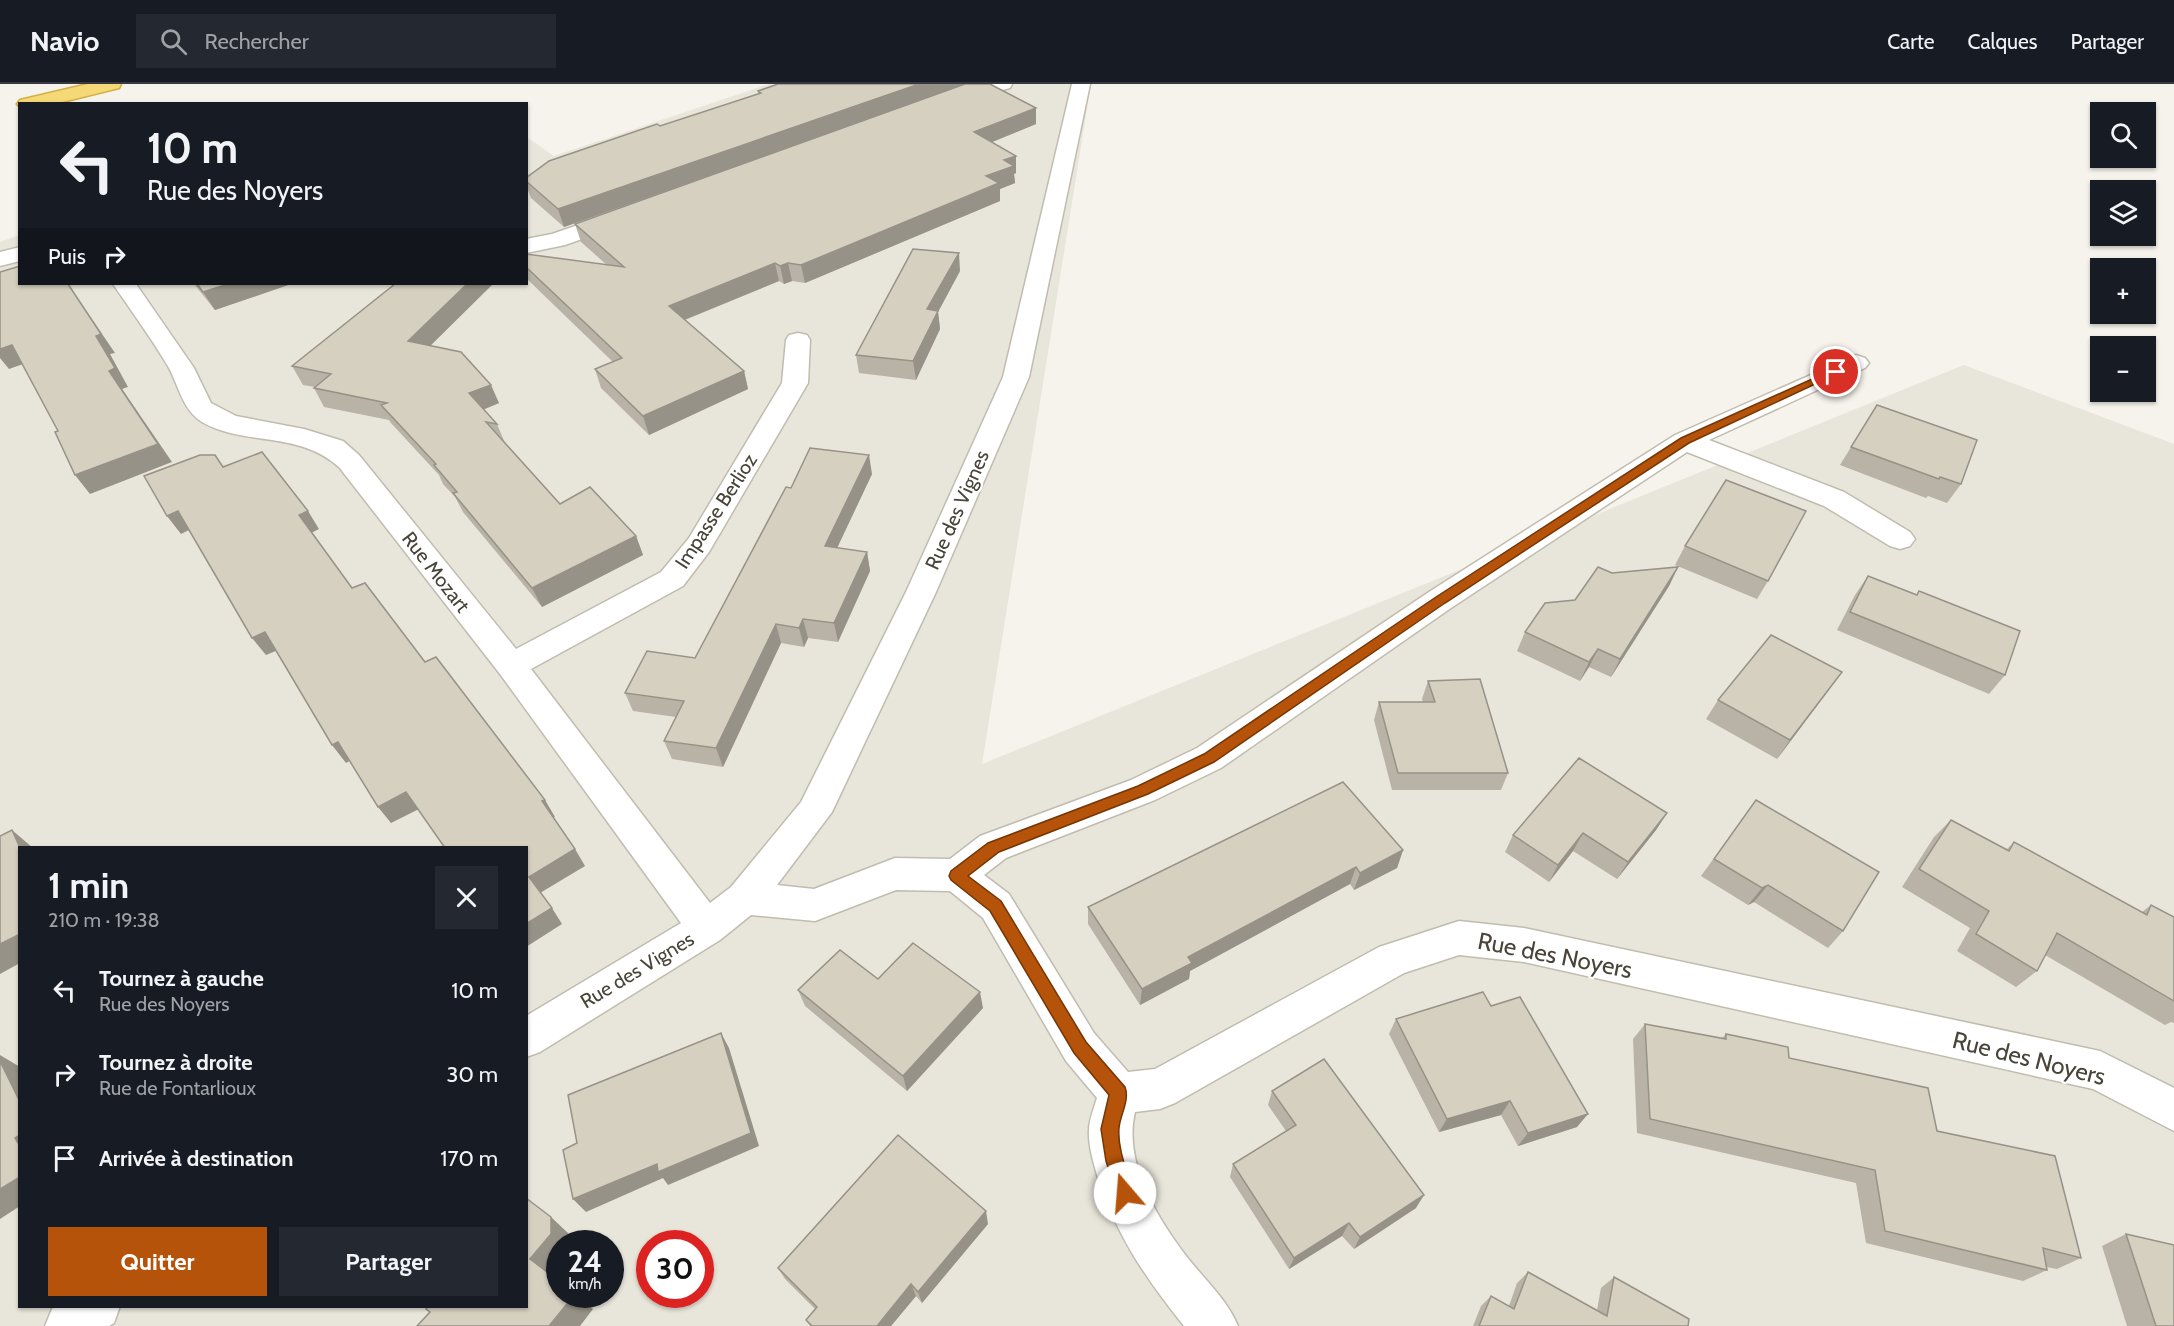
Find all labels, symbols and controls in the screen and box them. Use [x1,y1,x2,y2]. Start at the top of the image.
search box [136,14,556,68]
text: Navio [30,24,100,58]
icon: search [157,25,190,58]
text: Rechercher [205,28,309,55]
text: Carte [1887,29,1935,54]
text: Calques [1968,29,2038,54]
text: Partager [2071,29,2144,54]
map controls [2090,102,2156,402]
button: search [2090,102,2156,168]
text: 10 m [147,122,238,174]
icon: left [48,126,126,204]
text: Rue des Noyers [147,174,323,207]
button: layers [2090,180,2156,246]
icon: right [98,240,131,273]
text: Puis [48,243,86,270]
button: + [2090,258,2156,324]
button: − [2090,336,2156,402]
pin [1810,346,1861,397]
icon: arrive [1819,355,1852,388]
street label: Rue des Vignes [920,447,994,573]
street label: Impasse Berlioz [670,449,762,573]
street label: Rue Mozart [397,527,475,617]
text: 1 min [48,863,129,907]
button: close [435,866,498,929]
text: 210 m · 19:38 [48,908,160,932]
street label: Rue des Noyers [1475,926,1635,984]
street label: Rue des Vignes [576,927,698,1013]
text: Tournez à gauche [99,965,264,992]
icon: left [48,974,81,1007]
text: 10 m [451,977,498,1004]
text: Rue des Noyers [99,992,229,1016]
street label: Rue des Noyers [1950,1025,2109,1091]
text: Tournez à droite [99,1049,253,1076]
icon: right [48,1058,81,1091]
text: 30 m [446,1061,498,1088]
text: Rue de Fontarlioux [99,1076,256,1100]
icon: arrive [48,1142,81,1175]
text: Arrivée à destination [99,1145,293,1172]
text: 170 m [440,1145,498,1172]
position arrow [1093,1161,1157,1225]
button: Quitter [48,1227,267,1296]
button: Partager [279,1227,498,1296]
speed limit sign: 30 [636,1230,714,1308]
text: 24 [568,1243,602,1280]
text: km/h [569,1275,601,1293]

